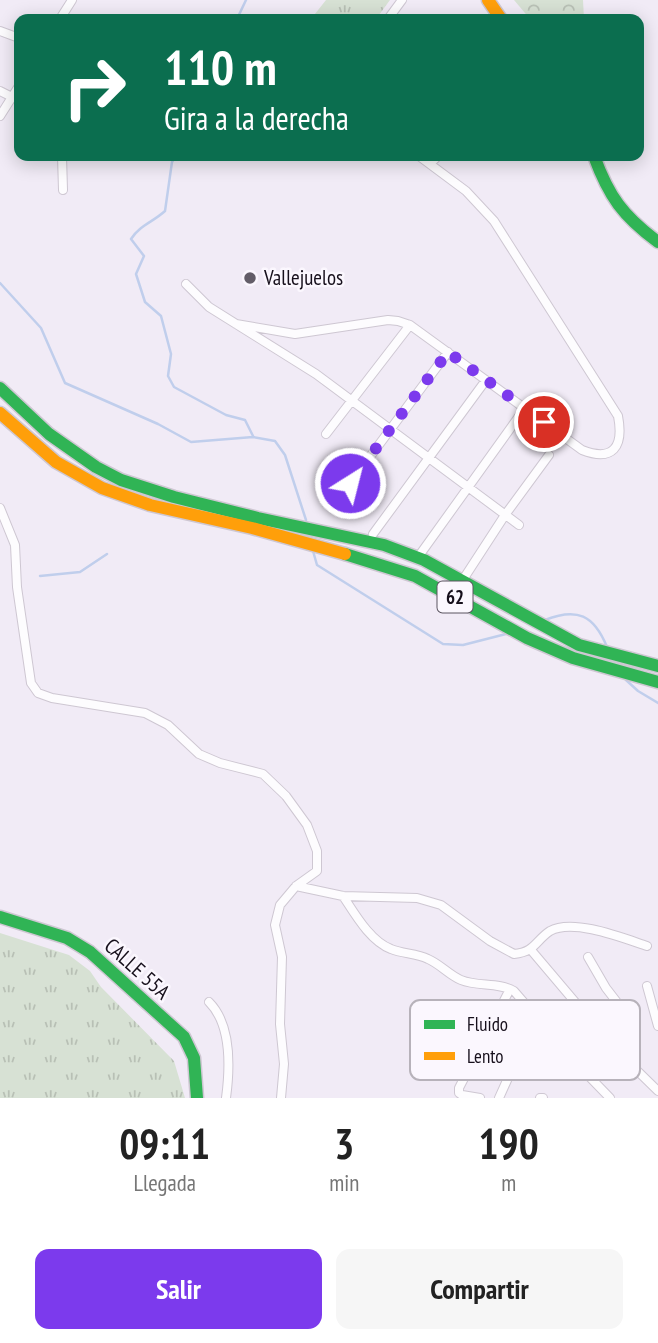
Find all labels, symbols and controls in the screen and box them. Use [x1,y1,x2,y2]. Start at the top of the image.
text: 110 m [164,35,277,99]
icon: right [49,42,140,133]
text: Gira a la derecha [164,97,349,139]
place label: Vallejuelos [263,264,343,291]
marker: Vallejuelos [242,270,258,286]
pin [514,392,574,452]
icon: arrive [525,403,563,441]
position arrow [313,446,387,520]
road number: 62 [438,582,472,612]
street label: CALLE 55A [99,932,176,1005]
legend [410,1000,640,1080]
text: Fluido [467,1012,508,1036]
text: Lento [467,1044,504,1068]
text: 09:11 [119,1116,210,1171]
text: 3 [334,1116,354,1171]
text: 190 [479,1116,539,1171]
text: Llegada [133,1168,196,1197]
text: min [329,1168,359,1197]
text: m [501,1168,516,1197]
button: Salir [35,1249,322,1329]
button: Compartir [336,1249,623,1329]

